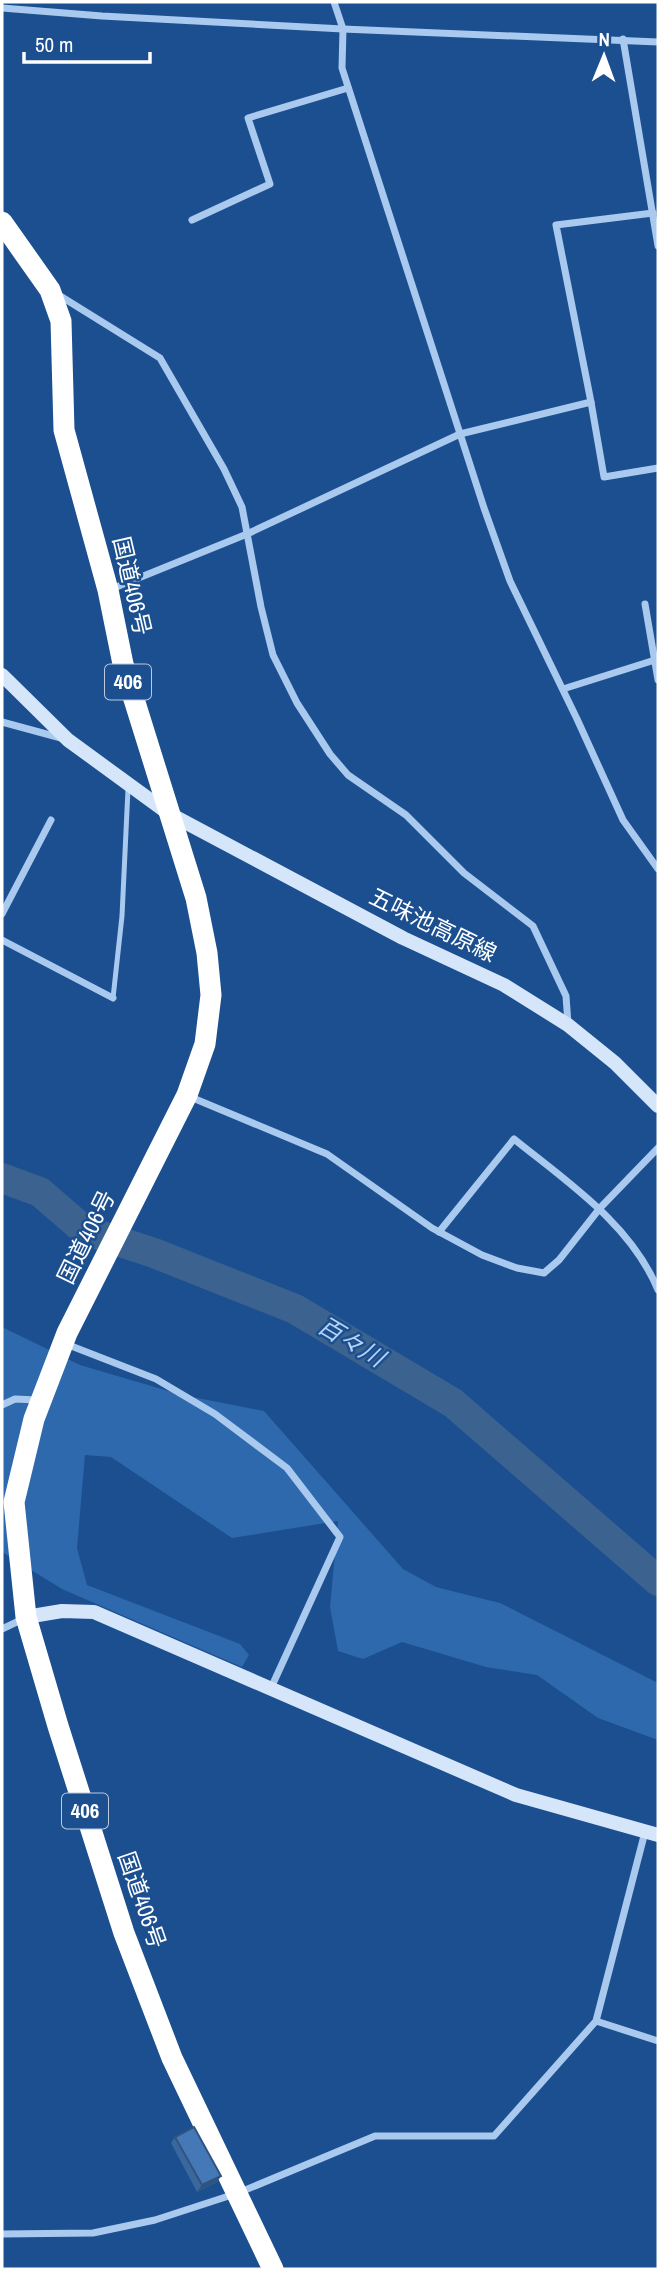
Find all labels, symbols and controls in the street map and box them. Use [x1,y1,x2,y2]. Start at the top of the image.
scale bar [24,21,150,65]
north arrow [569,21,639,91]
text: N [598,26,610,52]
text: 50 m [35,30,73,59]
street label: 国道406号 [106,533,159,638]
road number: 406 [105,664,151,700]
street label: 五味池高原線 [364,880,502,969]
street label: 国道406号 [50,1185,122,1289]
water label: 百々川 [312,1309,393,1375]
road number: 406 [62,1794,108,1828]
street label: 国道406号 [111,1847,173,1952]

